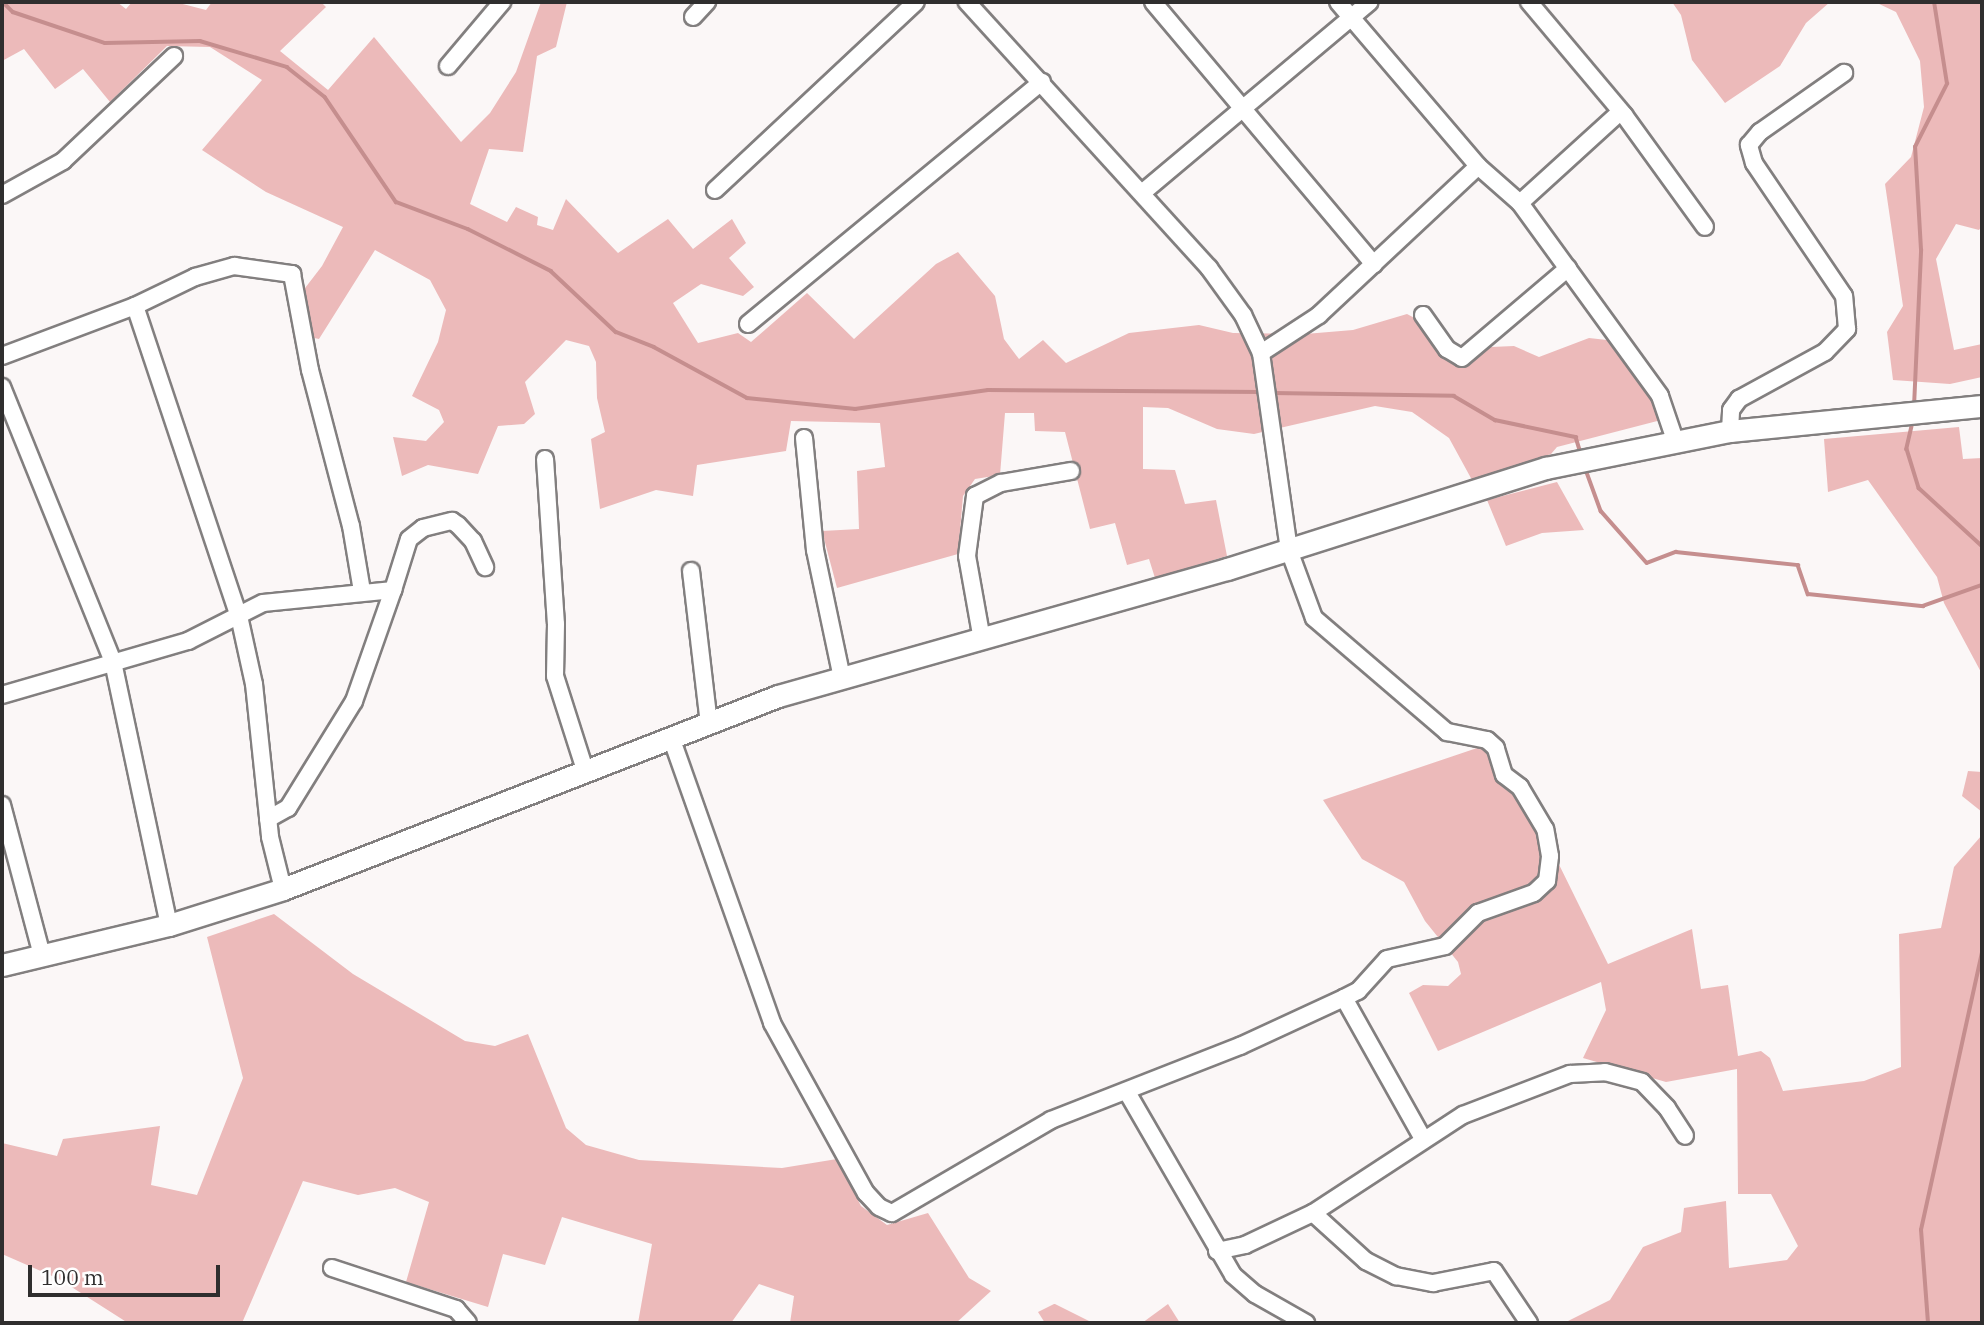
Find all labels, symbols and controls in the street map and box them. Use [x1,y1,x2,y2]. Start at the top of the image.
scale bar [32,1252,224,1296]
text: 100 m [41,1263,104,1291]

